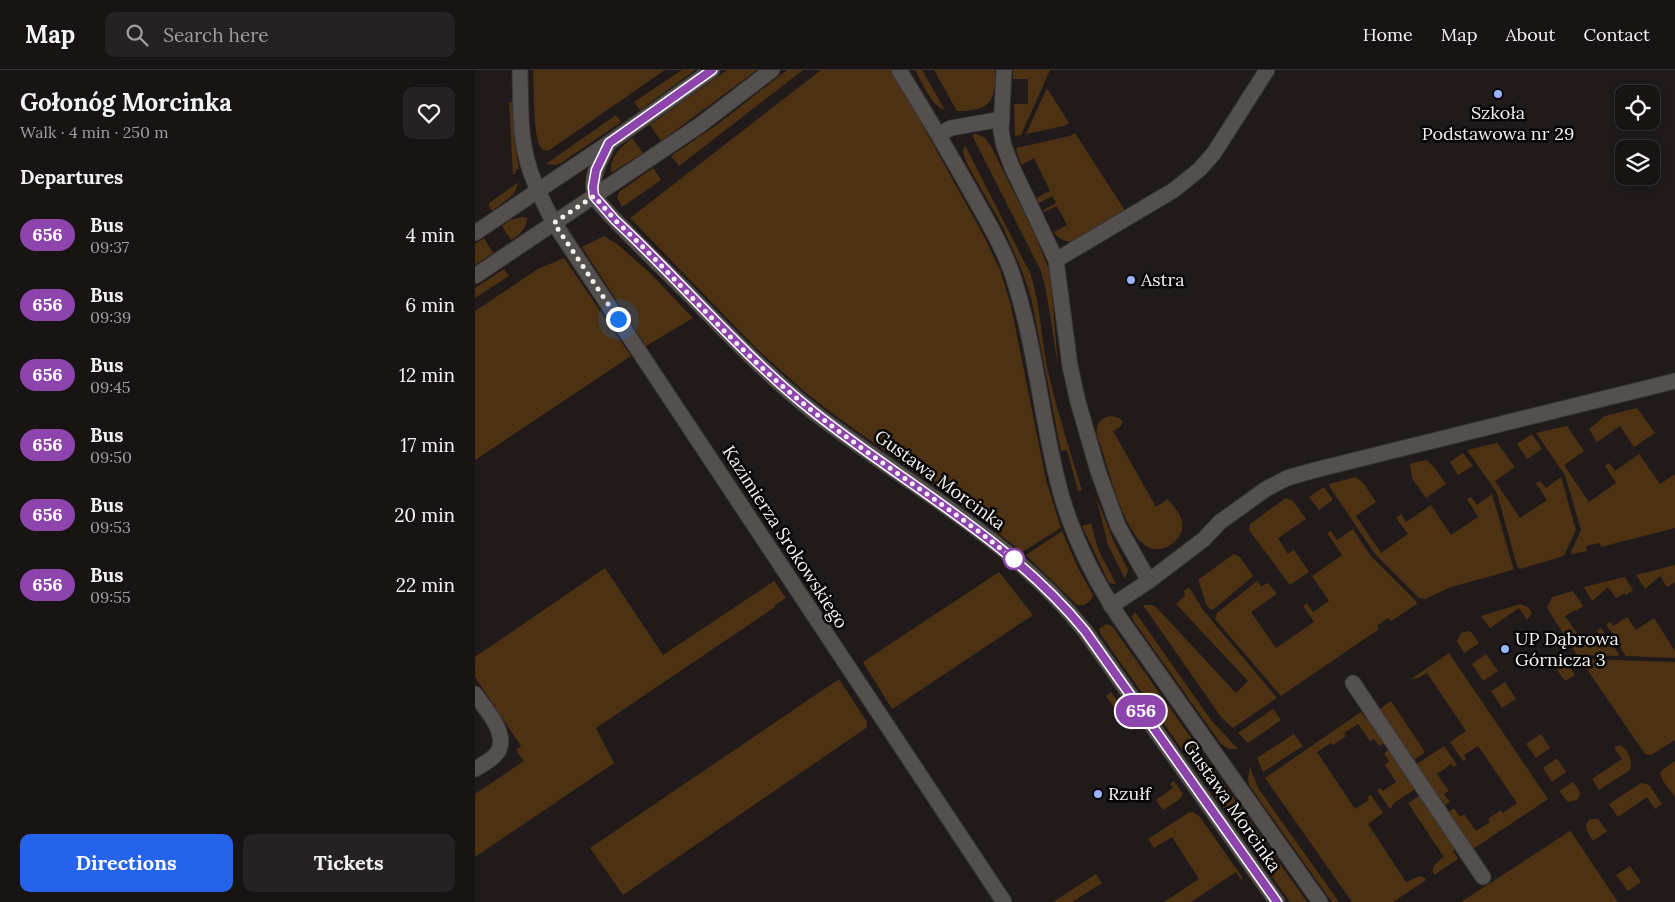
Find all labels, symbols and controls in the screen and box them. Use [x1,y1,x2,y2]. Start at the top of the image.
search box [105,12,455,57]
text: Map [25,19,75,50]
icon: search [123,21,151,49]
text: Search here [163,23,269,47]
text: Home [1363,23,1413,46]
text: Map [1441,23,1477,46]
text: About [1505,23,1555,46]
text: Contact [1583,23,1650,46]
map controls [1615,85,1660,185]
button: locate [1615,85,1660,130]
text: Gołonóg Morcinka [20,87,232,118]
button: heart [403,87,455,139]
marker: Szkoła Podstawowa nr 29 [1492,88,1504,100]
place label: Szkoła Podstawowa nr 29 [1422,101,1574,145]
text: Walk · 4 min · 250 m [20,122,168,142]
button: layers [1615,140,1660,185]
text: Departures [20,165,123,189]
text: Bus [90,213,123,237]
text: 656 [32,223,63,246]
text: 4 min [406,223,455,247]
text: 09:37 [90,237,129,257]
place label: Astra [1140,268,1185,291]
marker: Astra [1125,274,1137,286]
text: Bus [90,283,123,307]
text: 656 [32,293,63,316]
text: 6 min [405,293,455,317]
text: 09:39 [90,307,131,327]
your location [606,307,631,332]
text: Bus [90,353,123,377]
text: 656 [32,363,63,386]
text: 12 min [399,363,455,387]
text: 09:45 [90,377,131,397]
text: Bus [90,423,123,447]
street label: Gustawa Morcinka [870,424,1010,535]
text: 656 [32,433,63,456]
text: 17 min [400,433,455,457]
street label: Kazimierza Srokowskiego [718,441,853,633]
text: 09:50 [90,447,132,467]
text: Bus [90,493,123,517]
text: 656 [32,503,63,526]
text: 20 min [394,503,455,527]
text: 09:53 [90,517,131,537]
unlabelled marker [1003,548,1025,570]
text: Bus [90,563,123,587]
text: 656 [32,573,63,596]
text: 22 min [396,573,455,597]
text: 09:55 [90,587,131,607]
place label: UP Dąbrowa Górnicza 3 [1515,627,1619,671]
marker: UP Dąbrowa Górnicza 3 [1499,643,1511,655]
line badge: 656 [1112,695,1170,727]
text: 656 [1126,699,1156,722]
street label: Gustawa Morcinka [1178,735,1287,876]
place label: Rzułf [1108,782,1153,805]
marker: Rzułf [1092,788,1104,800]
button: Directions [20,834,233,892]
button: Tickets [243,834,455,892]

